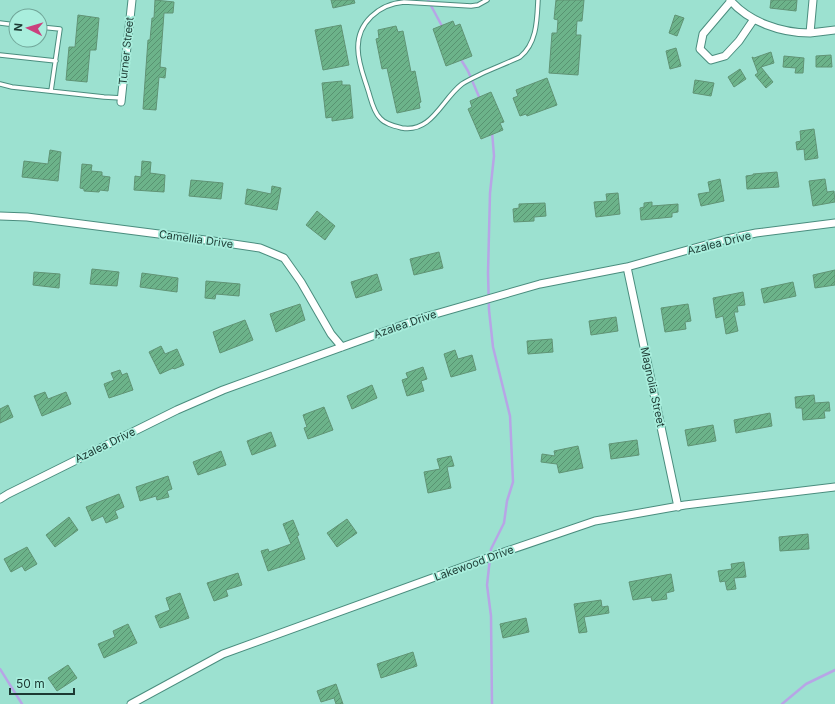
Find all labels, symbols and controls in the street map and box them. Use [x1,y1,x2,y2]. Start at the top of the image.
north arrow [8,8,48,48]
street label: Turner Street [115,16,137,86]
text: N [11,22,25,32]
street label: Camellia Drive [158,227,234,251]
street label: Azalea Drive [685,228,753,258]
street label: Azalea Drive [372,307,438,341]
street label: Magnolia Street [638,346,668,429]
street label: Azalea Drive [72,424,138,466]
street label: Lakewood Drive [432,542,516,584]
scale bar [10,670,74,696]
text: 50 m [16,676,45,691]

